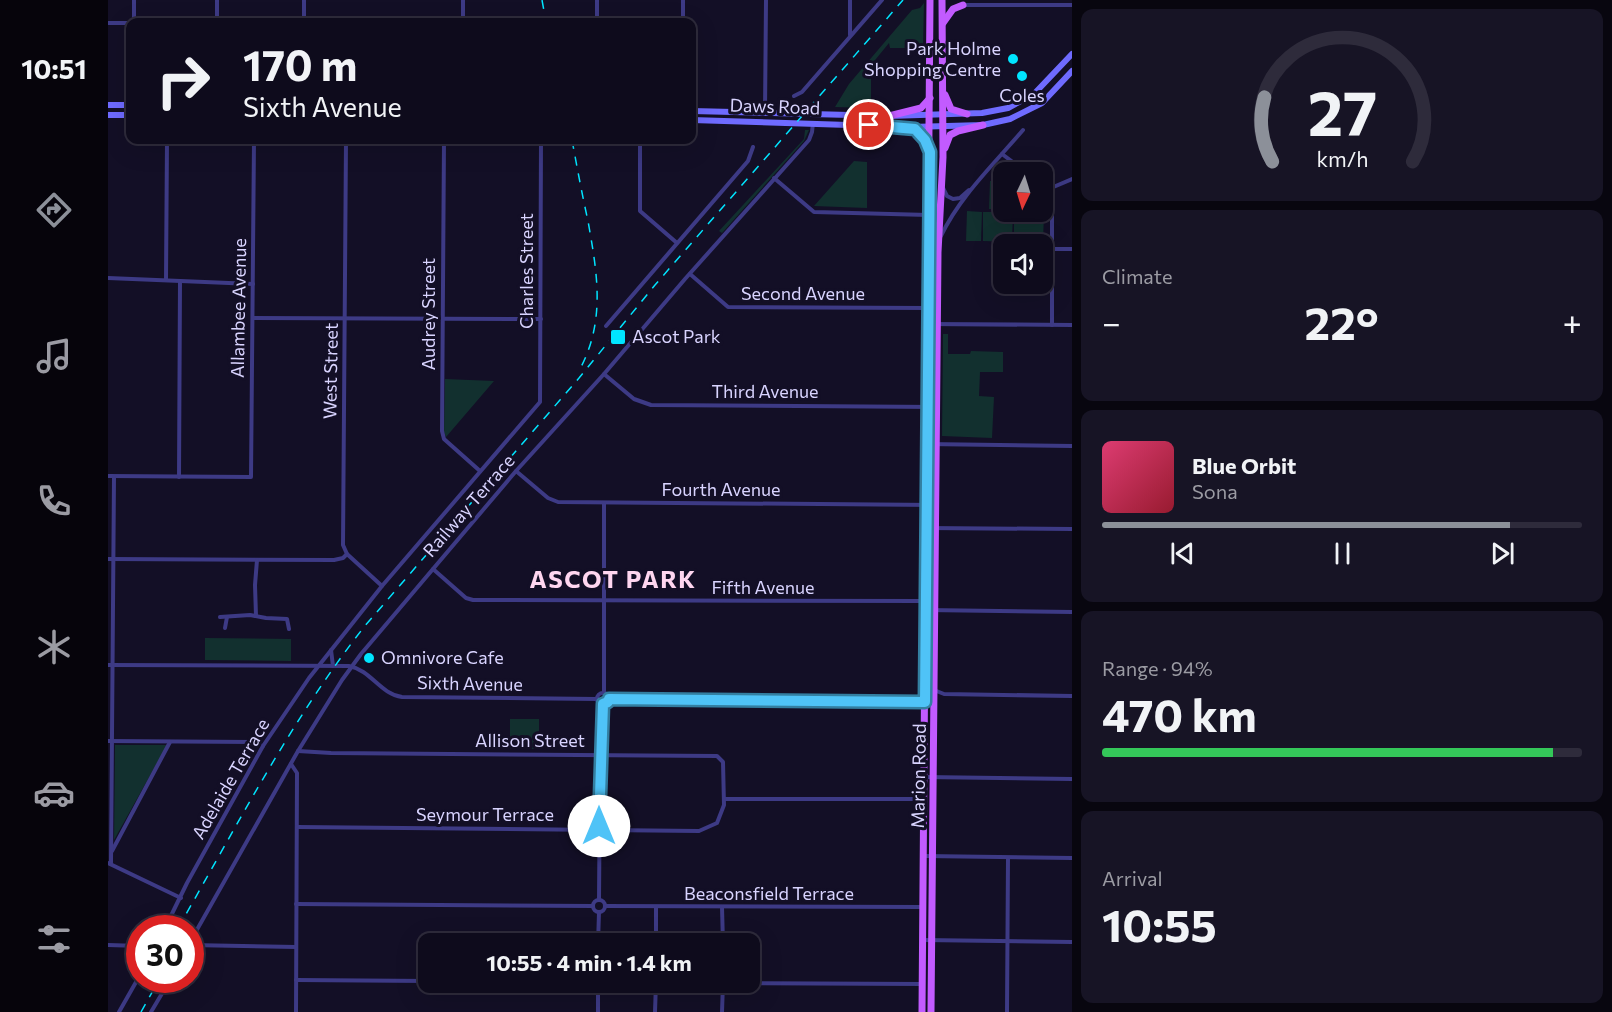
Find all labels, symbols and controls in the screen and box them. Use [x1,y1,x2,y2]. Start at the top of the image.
place label: Park Holme Shopping Centre [864,37,1001,80]
text: 170 m [243,38,357,90]
icon: right [144,42,222,120]
text: 10:51 [21,52,87,85]
marker: Park Holme Shopping Centre [1006,52,1020,66]
marker: Coles [1015,69,1029,83]
text: 27 [1307,73,1377,149]
place label: Coles [999,84,1045,106]
text: Sixth Avenue [243,90,402,123]
street label: Daws Road [729,93,821,119]
pin [843,99,894,150]
icon: arrive [852,108,885,141]
text: km/h [1316,145,1368,171]
north arrow [993,162,1053,222]
map controls [993,162,1053,294]
icon: directions [33,189,75,231]
street label: Charles Street [515,213,537,329]
button: sound [993,234,1053,294]
street label: Allambee Avenue [226,238,250,378]
street label: Audrey Street [417,258,439,370]
text: Climate [1102,264,1172,288]
street label: Second Avenue [741,282,865,304]
text: 22° [1305,294,1379,349]
text: − [1102,301,1121,342]
text: + [1563,301,1582,342]
street label: West Street [318,323,342,419]
place label: Ascot Park [632,325,721,347]
marker: Ascot Park [609,328,627,346]
icon: music [33,335,75,377]
street label: Third Avenue [711,380,819,402]
street label: Railway Terrace [418,450,519,561]
text: Blue Orbit [1192,452,1296,479]
street label: Fourth Avenue [661,478,781,500]
text: Sona [1192,479,1238,503]
icon: phone [33,480,75,522]
icon: previous [1166,537,1199,570]
icon: pause [1326,537,1359,570]
icon: next [1486,537,1519,570]
district label: ASCOT PARK [530,564,697,593]
street label: Fifth Avenue [711,576,815,598]
icon: climate [33,626,75,668]
place label: Omnivore Cafe [381,646,504,668]
marker: Omnivore Cafe [362,651,376,665]
text: Range · 94% [1102,656,1213,680]
street label: Sixth Avenue [417,671,523,695]
text: 470 km [1102,686,1257,741]
street label: Adelaide Terrace [187,714,274,843]
street label: Marion Road [906,723,930,829]
street label: Allison Street [475,729,585,751]
icon: car [33,772,75,814]
position arrow [567,794,631,858]
street label: Seymour Terrace [416,803,554,825]
text: Arrival [1102,866,1163,890]
street label: Beaconsfield Terrace [684,882,854,904]
text: 10:55 [1102,896,1217,951]
speed limit sign: 30 [126,915,204,993]
icon: filters [33,918,75,960]
text: 10:55 · 4 min · 1.4 km [486,949,692,976]

